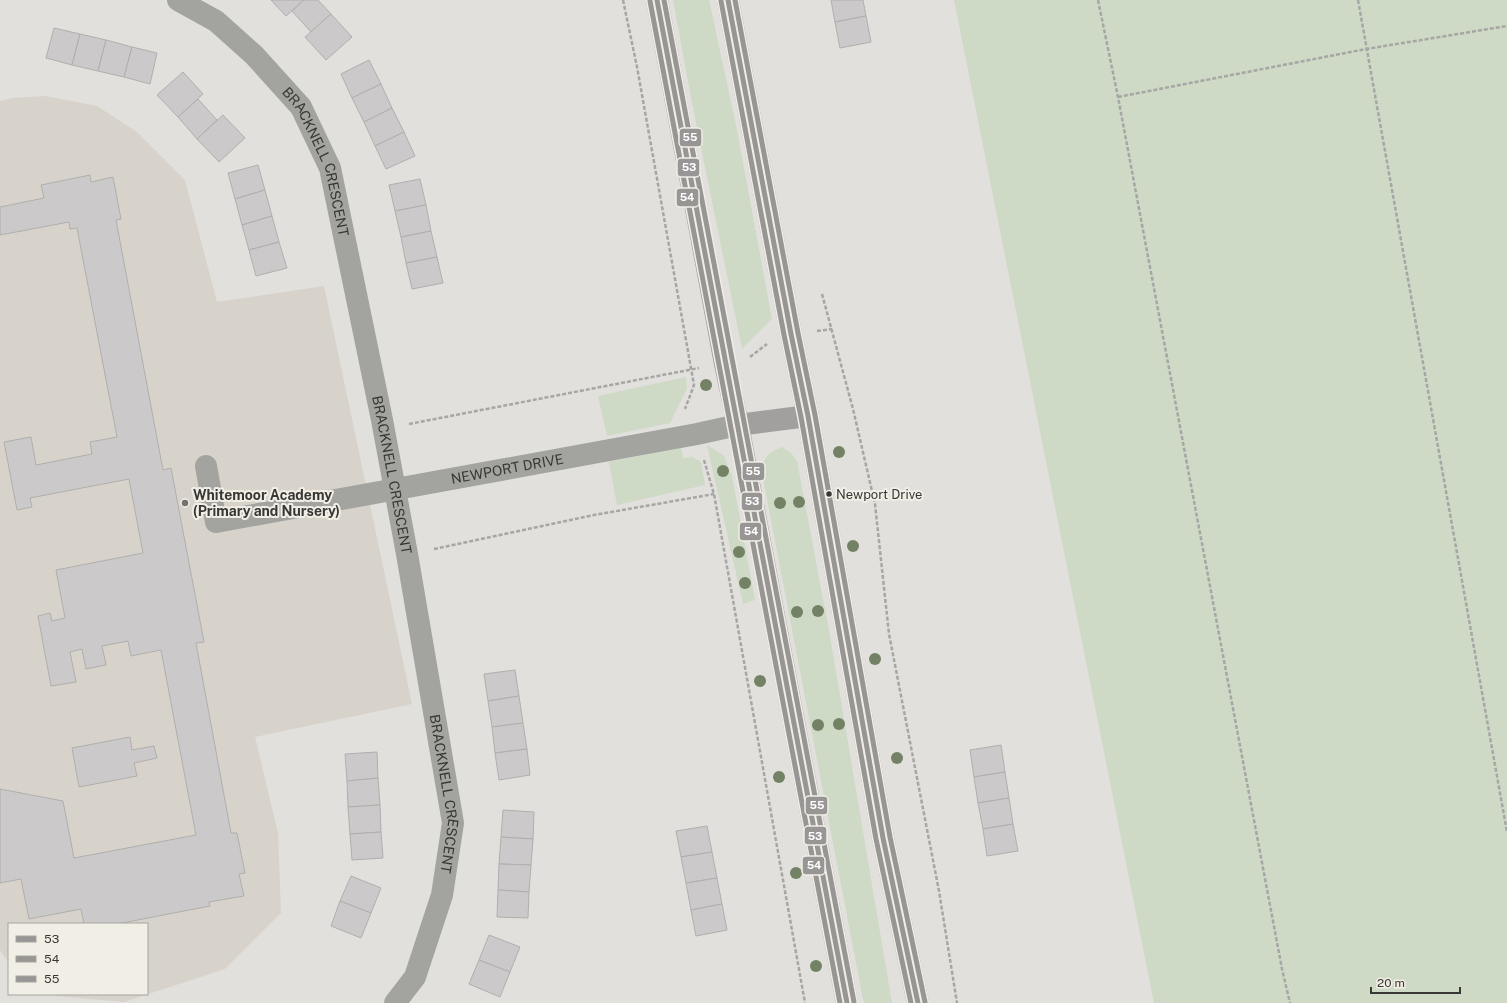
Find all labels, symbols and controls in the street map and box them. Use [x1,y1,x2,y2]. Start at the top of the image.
street label: BRACKNELL CRESCENT [279,84,352,238]
line badge: 55 [679,128,702,147]
text: 55 [683,131,697,143]
line badge: 53 [677,158,700,177]
text: 53 [682,161,696,173]
line badge: 54 [676,188,699,207]
text: 54 [680,191,694,203]
street label: BRACKNELL CRESCENT [369,394,415,555]
street label: NEWPORT DRIVE [450,451,565,487]
line badge: 55 [742,462,765,481]
text: 55 [746,465,760,477]
place label: Whitemoor Academy (Primary and Nursery) [193,487,340,519]
place label: Newport Drive [836,487,922,502]
marker: Newport Drive [824,489,834,499]
line badge: 53 [741,492,763,511]
text: 53 [745,495,759,507]
marker: Whitemoor Academy (Primary and Nursery) [180,498,190,508]
line badge: 54 [739,522,762,541]
text: 54 [744,525,758,537]
street label: BRACKNELL CRESCENT [427,713,462,875]
line badge: 55 [805,796,828,815]
text: 55 [810,799,824,811]
line badge: 53 [804,826,827,845]
text: 53 [808,830,822,842]
line badge: 54 [802,856,825,875]
text: 54 [807,859,821,871]
legend [8,923,148,995]
text: 53 [44,932,59,946]
text: 54 [44,952,60,966]
scale bar [1371,969,1460,995]
text: 55 [44,972,60,986]
text: 20 m [1377,976,1405,990]

